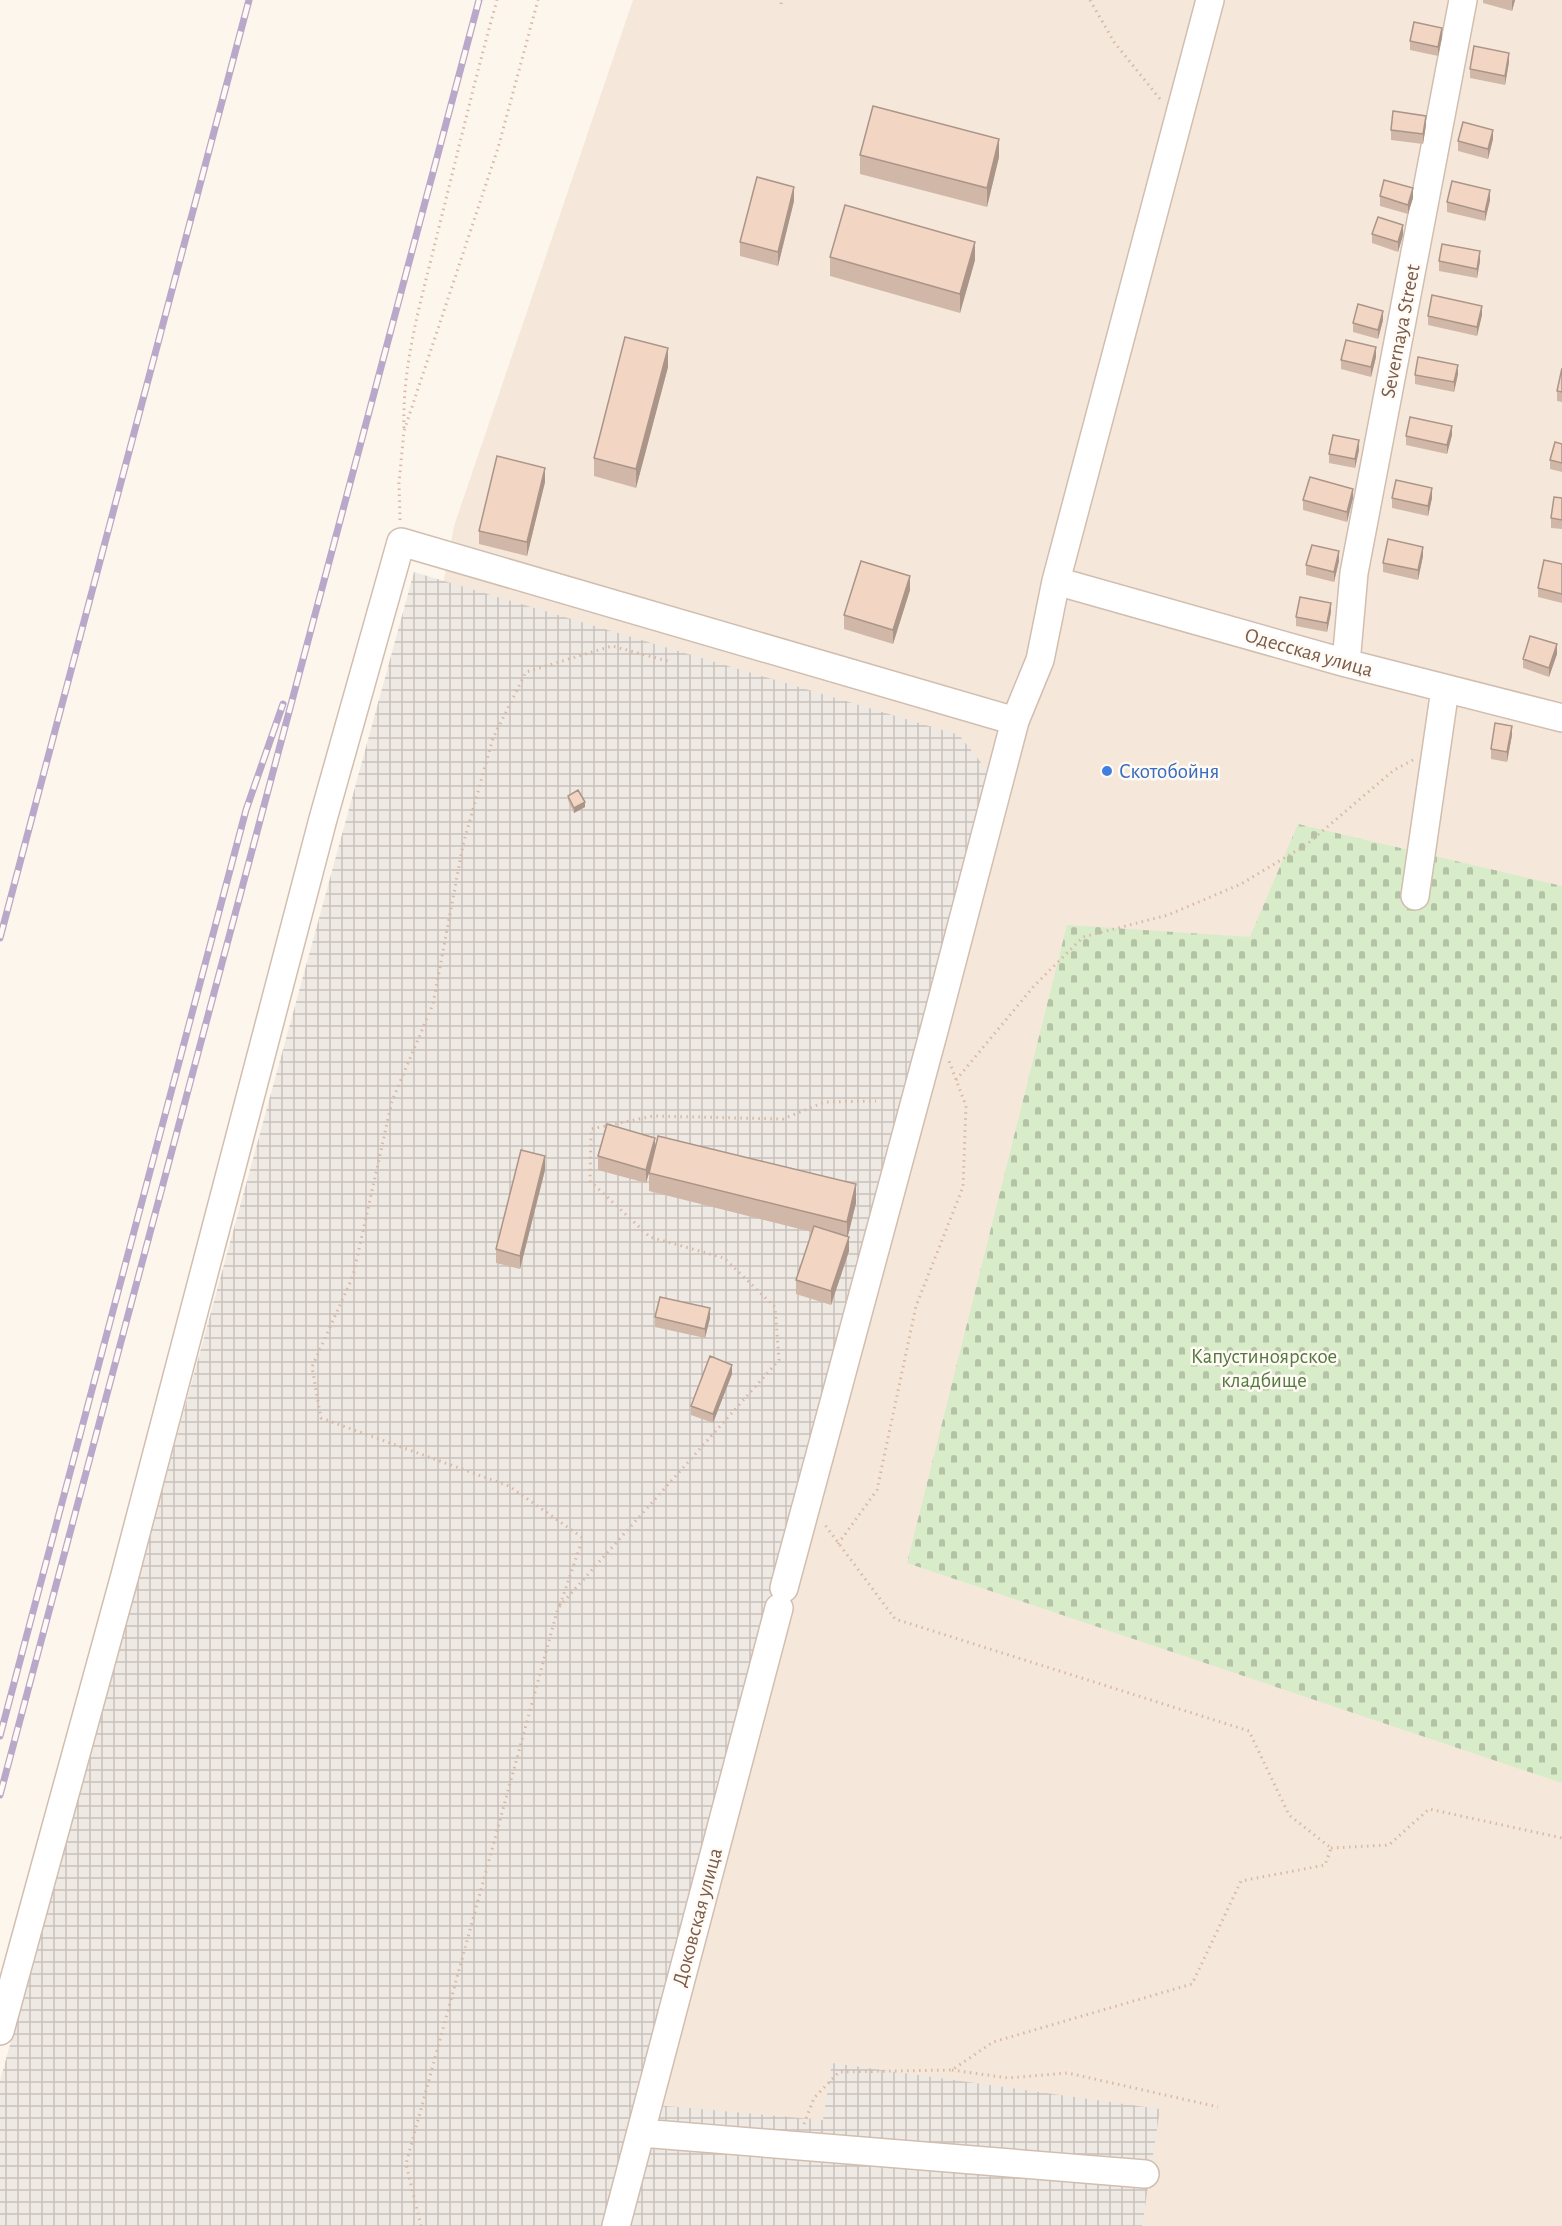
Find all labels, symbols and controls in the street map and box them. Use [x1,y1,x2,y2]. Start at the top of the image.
street label: Severnaya Street [1377,262,1424,400]
street label: Одесская улица [1242,624,1376,681]
place label: Скотобойня [1119,761,1219,782]
marker: Скотобойня [1100,764,1114,778]
park label: Капустиноярское кладбище [1191,1346,1337,1391]
street label: Доковская улица [669,1845,726,1989]

